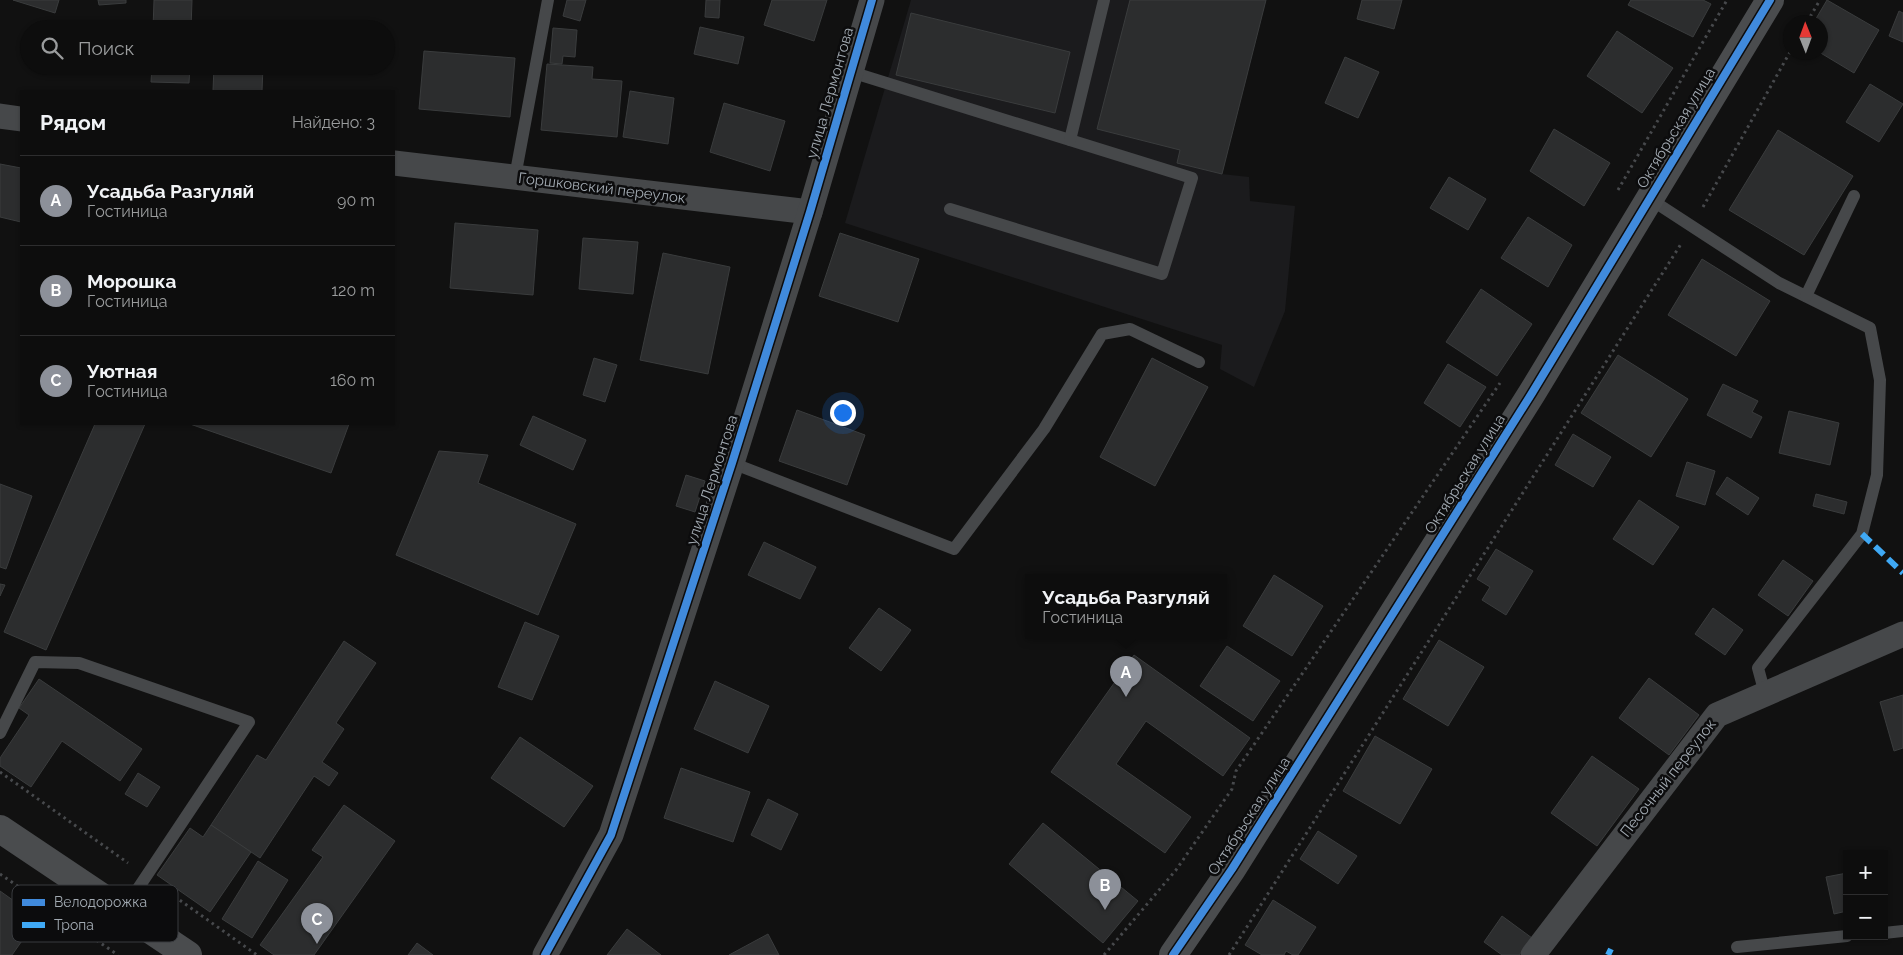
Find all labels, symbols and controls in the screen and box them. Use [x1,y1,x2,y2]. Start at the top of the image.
north arrow [1783,15,1828,60]
search box [20,20,395,75]
street label: улица Лермонтова [803,25,857,161]
icon: search [38,34,66,62]
text: Поиск [78,37,134,59]
street label: Октябрьская улица [1633,65,1719,191]
text: Рядом [40,110,106,135]
text: Найдено: 3 [292,113,375,132]
street label: Горшковский переулок [517,169,687,207]
text: Усадьба Разгуляй [87,180,254,202]
text: A [51,191,61,210]
text: 90 m [337,191,375,210]
text: Гостиница [87,202,168,221]
text: Морошка [87,270,176,292]
text: B [51,281,61,300]
text: 120 m [331,281,375,300]
text: Гостиница [87,292,168,311]
text: Уютная [87,360,157,382]
text: C [51,371,61,390]
text: 160 m [330,371,375,390]
text: Гостиница [87,382,168,401]
your location [830,400,856,426]
street label: Октябрьская улица [1421,411,1509,537]
street label: улица Лермонтова [682,413,742,547]
popup [1025,574,1227,639]
text: Усадьба Разгуляй [1042,586,1210,608]
text: Гостиница [1042,608,1123,627]
pin: A [1110,656,1142,697]
street label: Песочный переулок [1616,715,1720,840]
street label: Октябрьская улица [1204,754,1294,878]
map controls [1843,850,1888,940]
button: + [1843,850,1888,895]
pin: B [1089,869,1121,910]
legend [12,885,178,942]
text: Велодорожка [54,894,147,910]
button: − [1843,895,1888,940]
pin: C [301,903,333,944]
text: Тропа [54,917,94,933]

